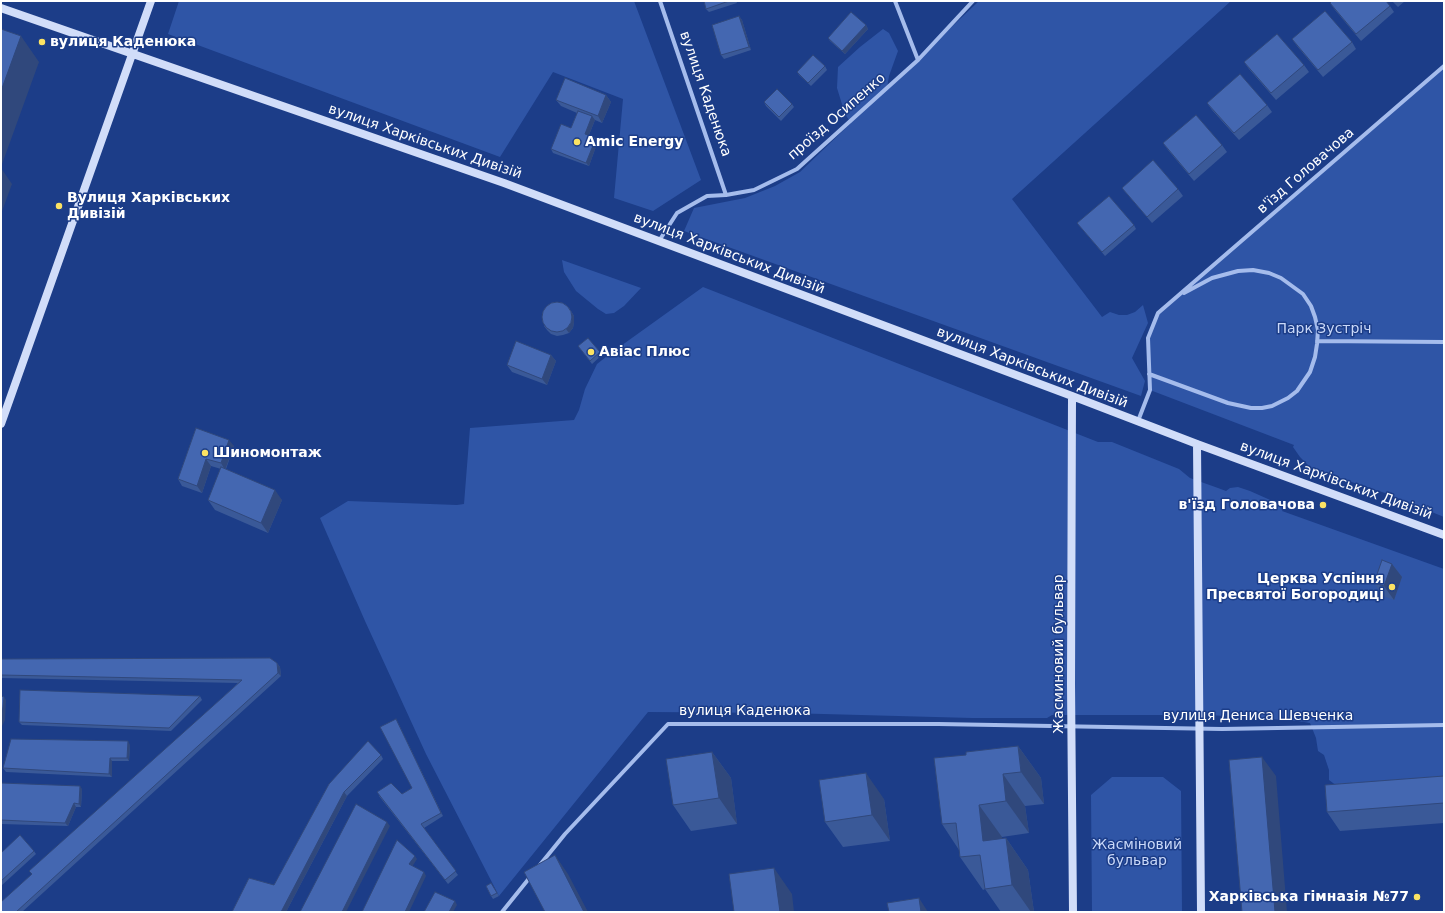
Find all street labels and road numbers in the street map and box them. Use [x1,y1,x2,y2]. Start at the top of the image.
street label: вулиця Каденюка [676,29,734,159]
street label: проїзд Осипенко [785,70,889,164]
street label: вулиця Харківських Дивізій [326,101,524,183]
street label: в'їзд Головачова [1254,124,1358,218]
street label: вулиця Харківських Дивізій [631,210,827,298]
street label: вулиця Харківських Дивізій [934,324,1130,412]
street label: вулиця Харківських Дивізій [1238,438,1434,524]
street label: Жасминовий бульвар [1051,574,1067,734]
street label: вулиця Каденюка [679,703,811,719]
street label: вулиця Дениса Шевченка [1163,708,1353,724]

